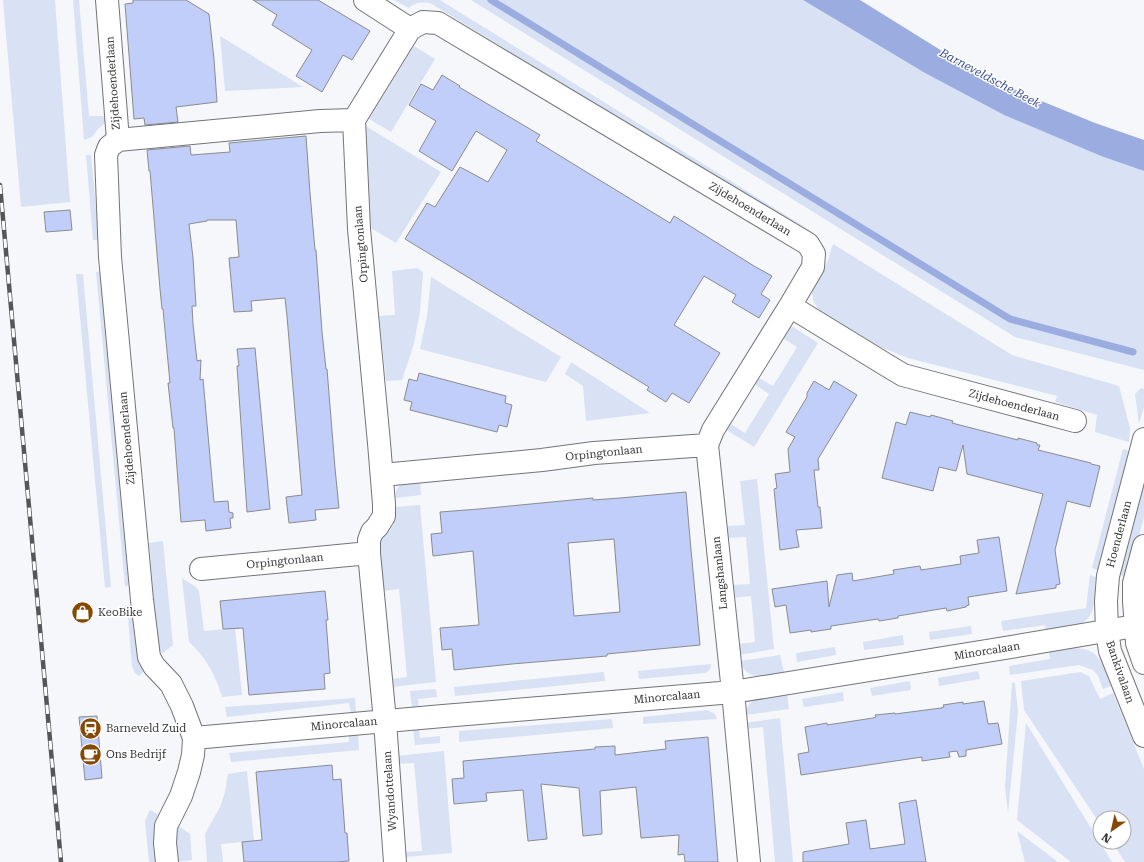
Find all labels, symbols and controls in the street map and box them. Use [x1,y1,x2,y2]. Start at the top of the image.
street label: Zijdehoenderlaan [103,36,123,130]
water label: Barneveldsche Beek [936,45,1043,111]
street label: Zijdehoenderlaan [707,179,793,239]
street label: Orpingtonlaan [351,205,371,283]
street label: Zijdehoenderlaan [967,387,1061,423]
street label: Zijdehoenderlaan [116,391,138,485]
street label: Orpingtonlaan [565,442,643,464]
street label: Hoenderlaan [1104,499,1134,569]
street label: Langshanlaan [710,536,730,610]
street label: Orpingtonlaan [246,550,324,572]
shop icon: KeoBike [70,599,96,625]
place label: KeoBike [98,606,142,619]
street label: Minorcalaan [953,639,1021,663]
street label: Bankivalaan [1103,639,1137,705]
street label: Minorcalaan [633,688,701,706]
station icon: Barneveld Zuid [77,715,103,741]
street label: Minorcalaan [310,715,378,733]
place label: Barneveld Zuid [106,722,186,735]
cafe icon: Ons Bedrijf [78,741,104,767]
place label: Ons Bedrijf [106,748,167,761]
street label: Wyandottelaan [381,750,399,832]
north arrow [1092,810,1132,850]
text: N [1099,830,1114,846]

